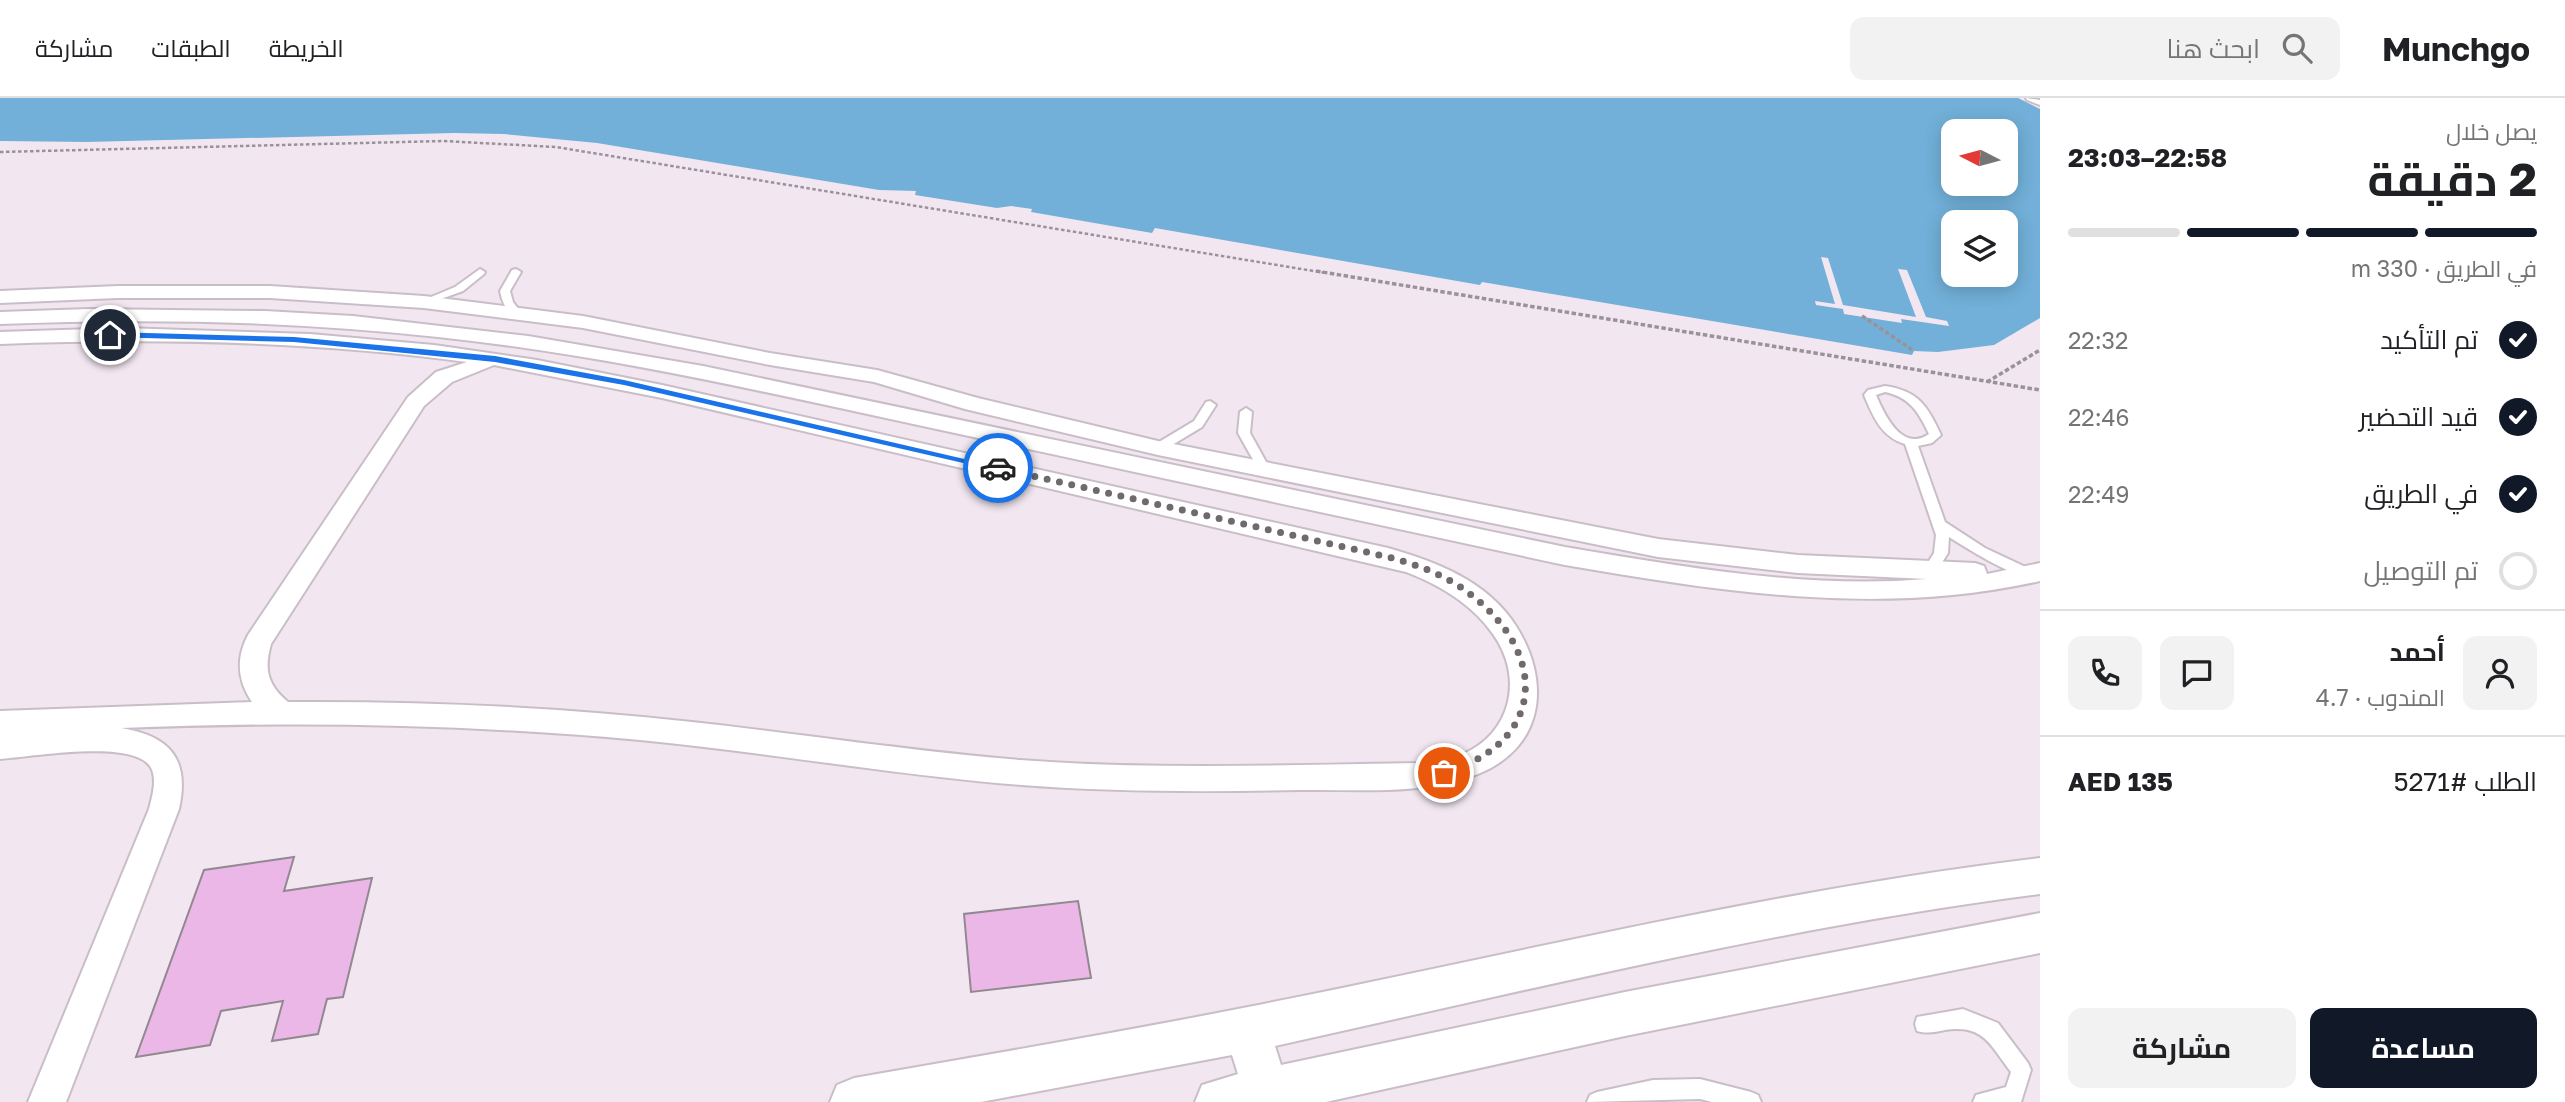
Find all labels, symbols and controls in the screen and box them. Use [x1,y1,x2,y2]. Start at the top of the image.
search box [1850,17,2340,80]
icon: search [2278,29,2316,67]
text: Munchgo [2382,29,2530,68]
text: مشاركة [35,33,113,62]
text: الطبقات [151,33,231,62]
text: الخريطة [269,33,344,62]
text: ابحث هنا [2167,33,2260,64]
text: يصل خلال [2446,117,2537,145]
north arrow [1941,119,2018,196]
map controls [1941,119,2018,287]
text: 22:58–23:03 [2068,142,2227,173]
text: 2 دقيقة [2367,151,2537,206]
button: layers [1941,210,2018,287]
text: في الطريق · 330 m [2351,254,2537,282]
pin [80,305,140,365]
icon: home [91,316,129,354]
icon: check [2499,321,2537,359]
text: تم التأكيد [2380,324,2478,355]
text: 22:32 [2068,326,2128,354]
icon: check [2499,398,2537,436]
text: قيد التحضير [2359,401,2478,432]
text: 22:46 [2068,403,2130,431]
courier [963,433,1033,503]
icon: car [979,449,1017,487]
icon: check [2499,475,2537,513]
text: في الطريق [2364,478,2478,509]
text: 22:49 [2068,480,2130,508]
text: تم التوصيل [2363,555,2478,586]
button: phone [2068,636,2142,710]
button: chat [2160,636,2234,710]
text: أحمد [2389,636,2445,667]
button: person [2463,636,2537,710]
text: المندوب · 4.7 [2316,683,2445,711]
pin [1414,743,1474,803]
icon: bag [1425,754,1463,792]
text: AED 135 [2068,766,2173,797]
text: الطلب #5271 [2393,766,2537,797]
button: مشاركة [2068,1008,2296,1088]
button: مساعدة [2310,1008,2537,1088]

